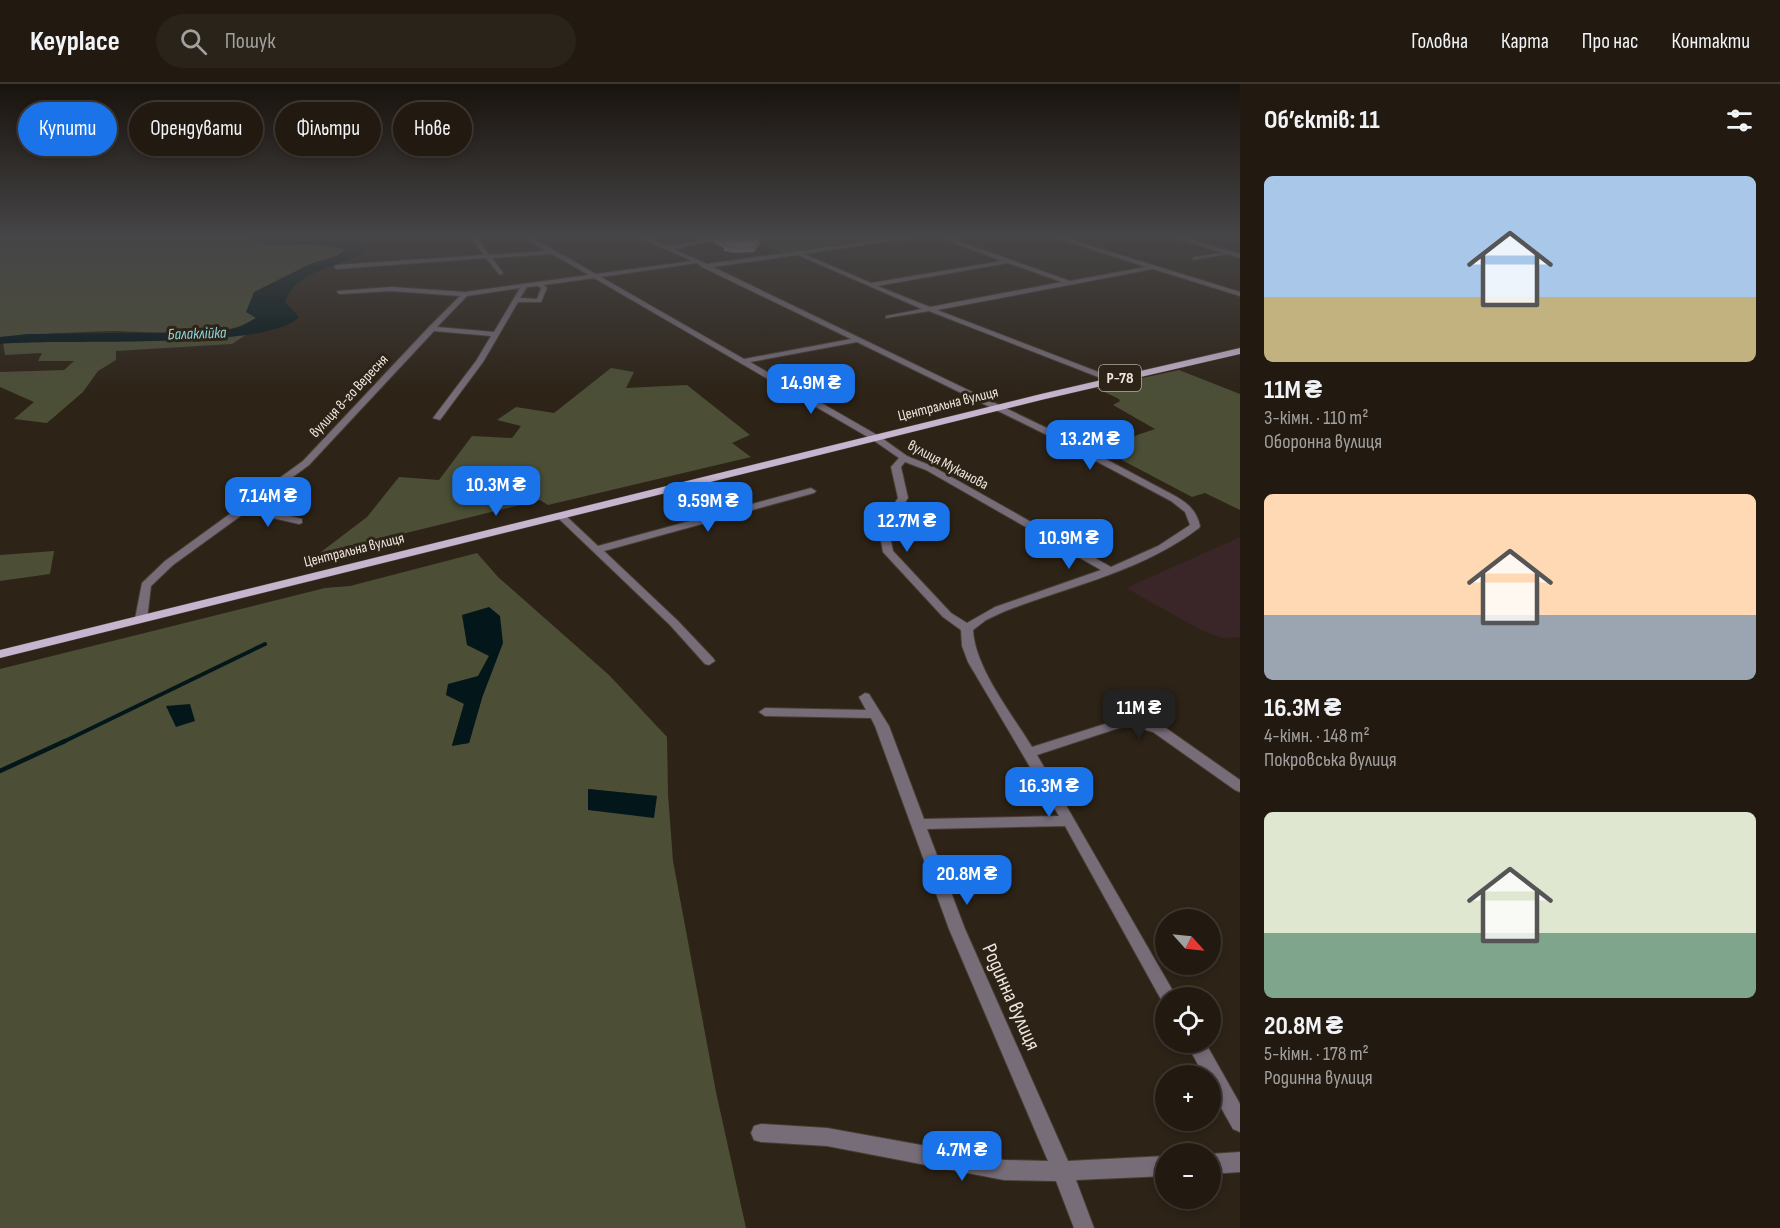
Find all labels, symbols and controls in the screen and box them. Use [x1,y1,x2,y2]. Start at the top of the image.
search box [156,14,576,68]
text: Keyplace [30,25,120,58]
icon: search [177,25,210,58]
text: Пошук [225,28,276,55]
text: Головна [1411,29,1468,54]
text: Карта [1501,29,1549,54]
text: Про нас [1582,29,1638,54]
text: Контакти [1671,29,1750,54]
chip: Купити [18,102,117,156]
chip: Орендувати [129,102,263,156]
chip: Фільтри [275,102,381,156]
chip: Нове [393,102,472,156]
icon: filters [1723,104,1756,137]
text: Об’єктів: 11 [1264,105,1380,136]
icon: home [1456,215,1564,323]
water label: Балаклійка [167,323,227,345]
street label: вулиця 8-го Вересня [305,350,393,442]
pin: 14.9M ₴ [756,364,866,415]
road number: Р-78 [1099,365,1141,391]
text: 14.9M ₴ [781,371,841,395]
text: 11M ₴ [1264,375,1322,406]
street label: Центральна вулиця [896,382,1000,426]
text: 3-кімн. · 110 m² [1264,406,1368,430]
pin: 13.2M ₴ [1035,420,1145,471]
text: 13.2M ₴ [1060,427,1120,451]
text: Оборонна вулиця [1264,430,1382,454]
street label: вулиця Муканова [904,436,992,494]
pin: 10.3M ₴ [441,466,551,517]
text: 10.3M ₴ [466,473,526,497]
pin: 7.14M ₴ [213,477,323,528]
pin: 9.59M ₴ [653,482,763,533]
text: 7.14M ₴ [239,484,297,508]
text: 9.59M ₴ [677,489,739,513]
pin: 12.7M ₴ [852,502,962,553]
text: 12.7M ₴ [878,509,936,533]
pin: 10.9M ₴ [1014,519,1124,570]
text: 10.9M ₴ [1039,526,1099,550]
street label: Центральна вулиця [302,528,406,572]
icon: home [1456,533,1564,641]
pin: 11M ₴ [1097,689,1181,740]
text: 16.3M ₴ [1264,693,1341,724]
text: 11M ₴ [1117,696,1161,720]
text: 4-кімн. · 148 m² [1264,724,1370,748]
text: Покровська вулиця [1264,748,1397,772]
pin: 16.3M ₴ [994,767,1104,818]
text: 16.3M ₴ [1019,774,1079,798]
icon: home [1456,851,1564,959]
pin: 20.8M ₴ [912,855,1022,906]
text: 20.8M ₴ [937,862,997,886]
north arrow [1155,909,1221,975]
map controls [1155,909,1221,1209]
street label: Родинна вулиця [976,940,1046,1054]
button: locate [1155,987,1221,1053]
text: 20.8M ₴ [1264,1011,1343,1042]
text: 5-кімн. · 178 m² [1264,1042,1369,1066]
button: + [1155,1065,1221,1131]
text: Родинна вулиця [1264,1066,1372,1090]
pin: 4.7M ₴ [913,1131,1011,1182]
text: 4.7M ₴ [937,1138,987,1162]
button: − [1155,1143,1221,1209]

